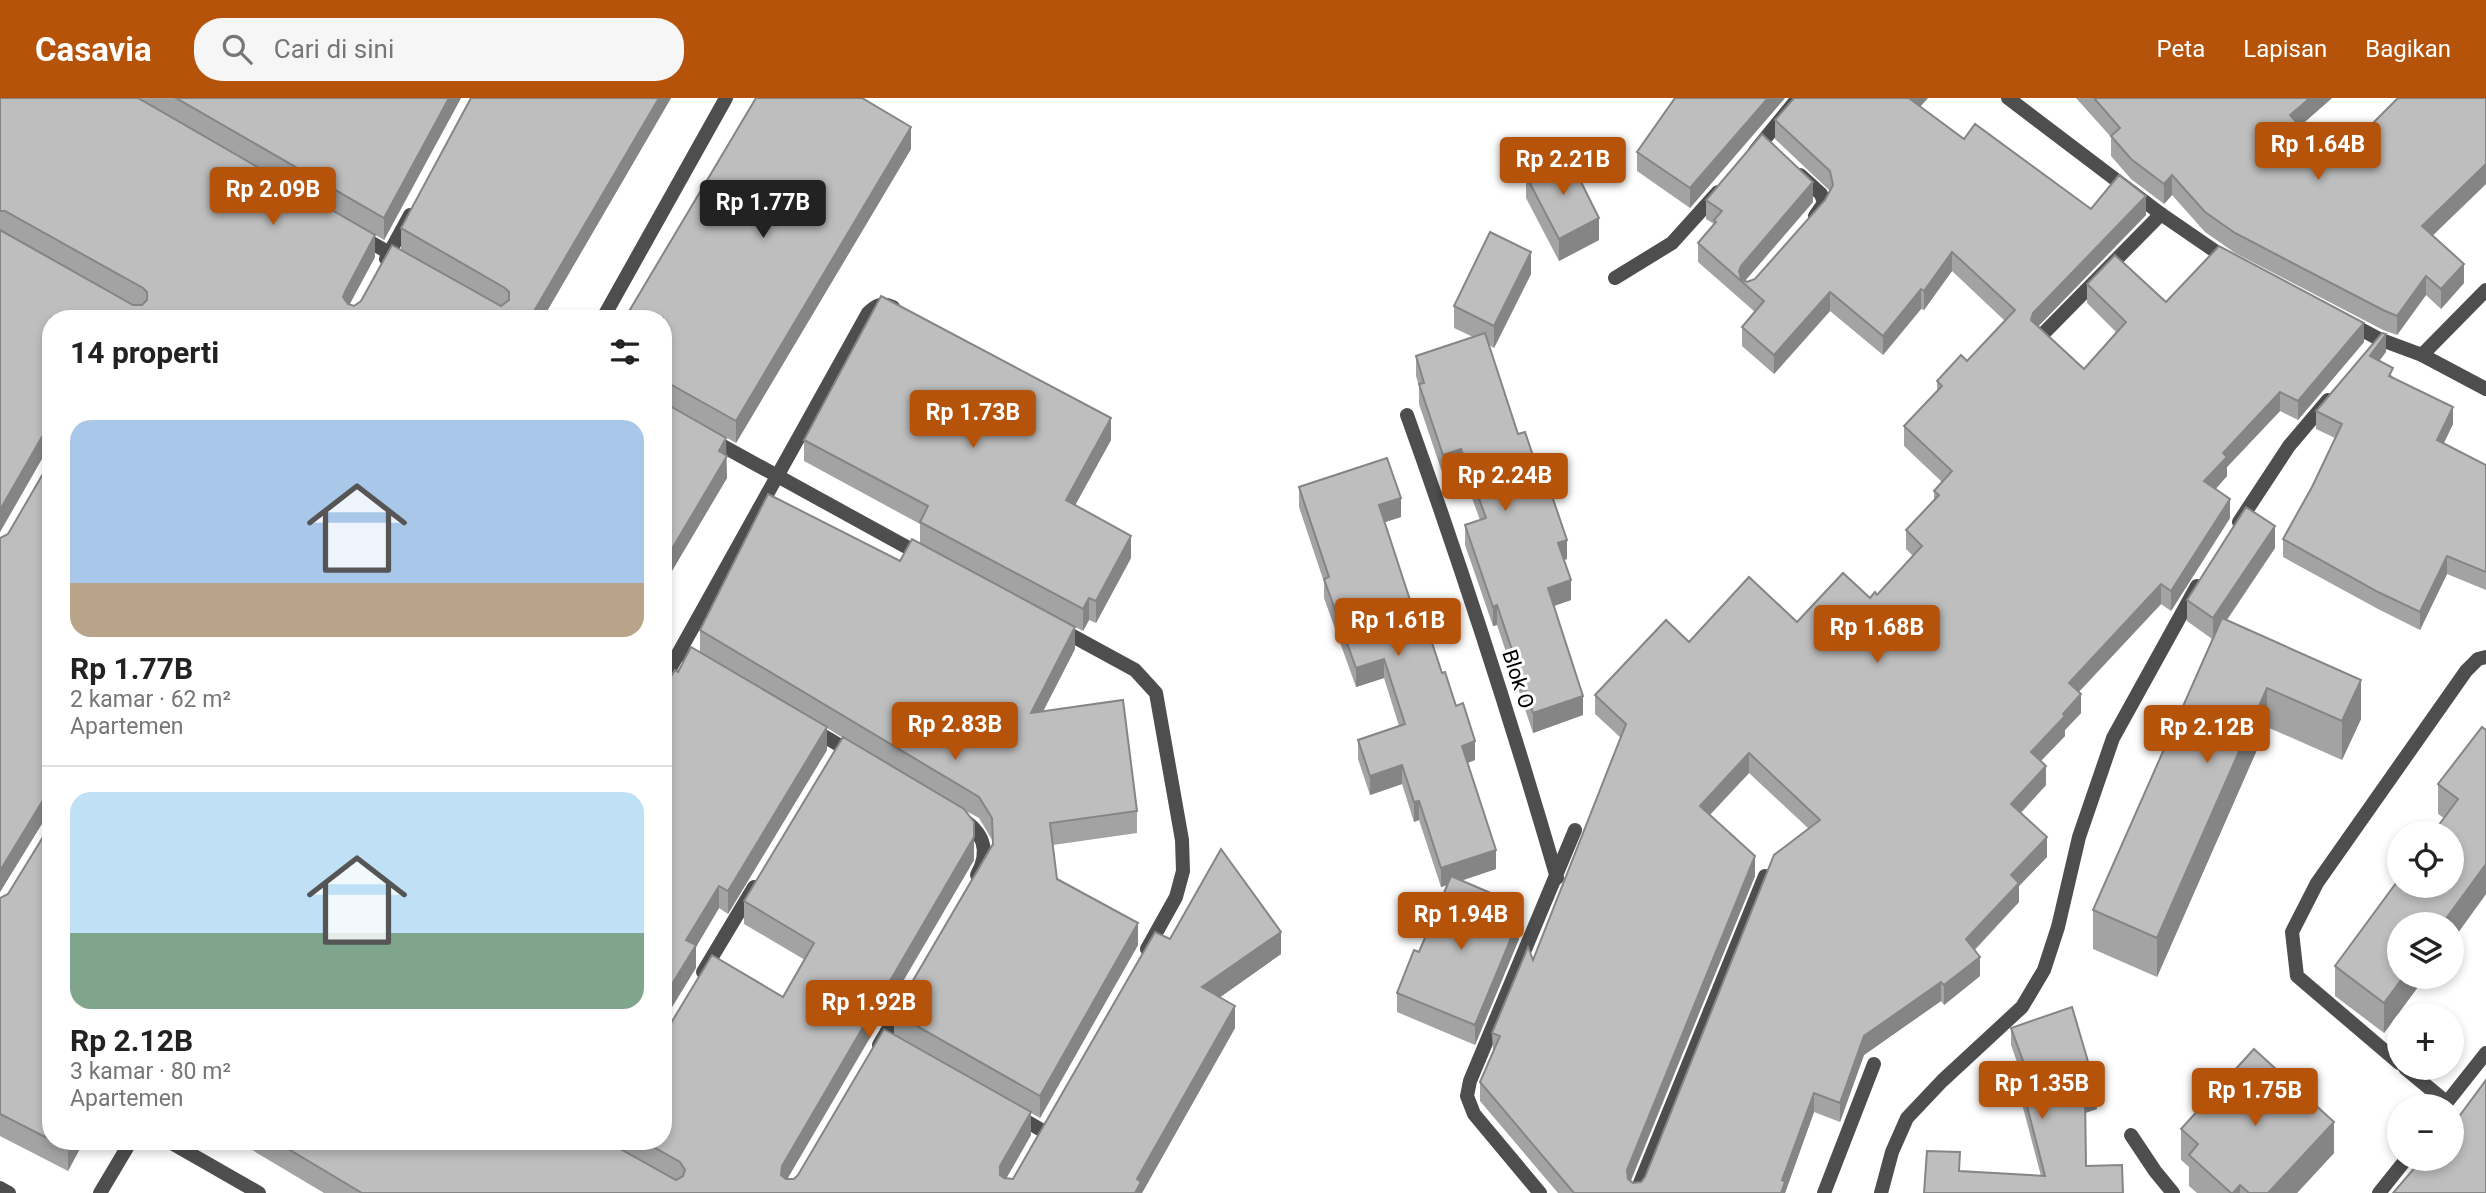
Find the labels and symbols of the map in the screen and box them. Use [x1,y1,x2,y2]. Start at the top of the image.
pin: Rp 1.64B [2246,122,2390,182]
pin: Rp 2.21B [1491,138,1635,197]
pin: Rp 2.09B [201,167,345,227]
pin: Rp 1.77B [691,180,835,240]
pin: Rp 1.73B [901,390,1045,450]
pin: Rp 2.24B [1433,454,1577,513]
pin: Rp 1.61B [1326,598,1470,658]
pin: Rp 1.68B [1805,606,1949,665]
street label: Blok O [1497,647,1539,711]
pin: Rp 2.83B [883,702,1027,762]
pin: Rp 2.12B [2135,706,2279,765]
pin: Rp 1.94B [1389,892,1533,952]
pin: Rp 1.92B [797,981,941,1040]
pin: Rp 1.35B [1970,1062,2114,1121]
pin: Rp 1.75B [2183,1068,2327,1128]

